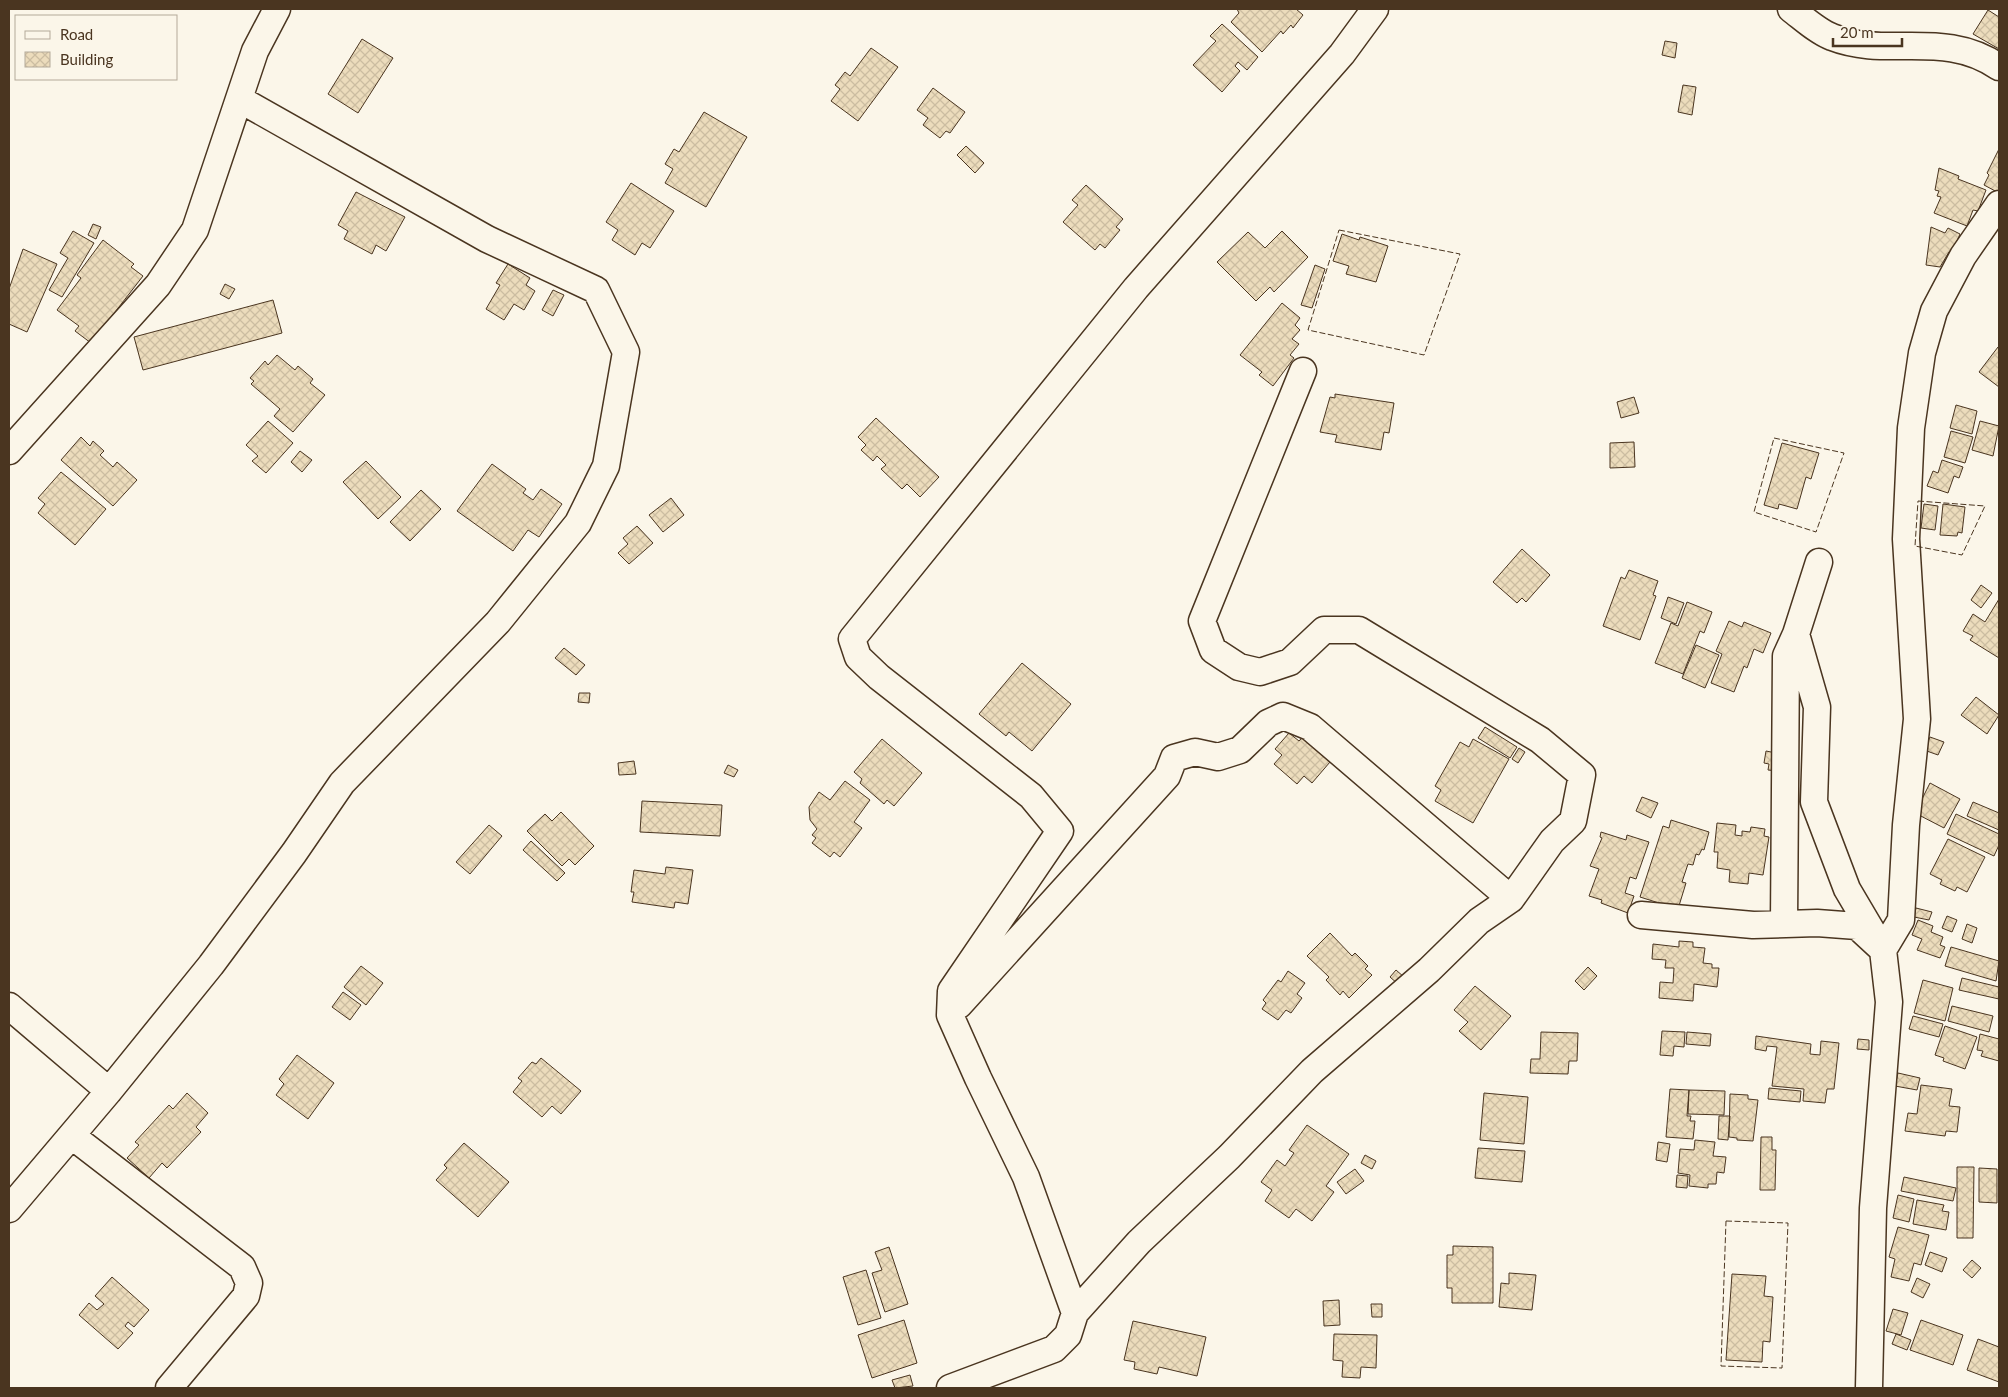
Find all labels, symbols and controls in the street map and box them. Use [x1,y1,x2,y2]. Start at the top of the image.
legend [15,15,178,80]
scale bar [1833,15,1902,47]
text: 20 m [1840,23,1874,41]
text: Road [60,25,93,43]
text: Building [60,50,113,68]

